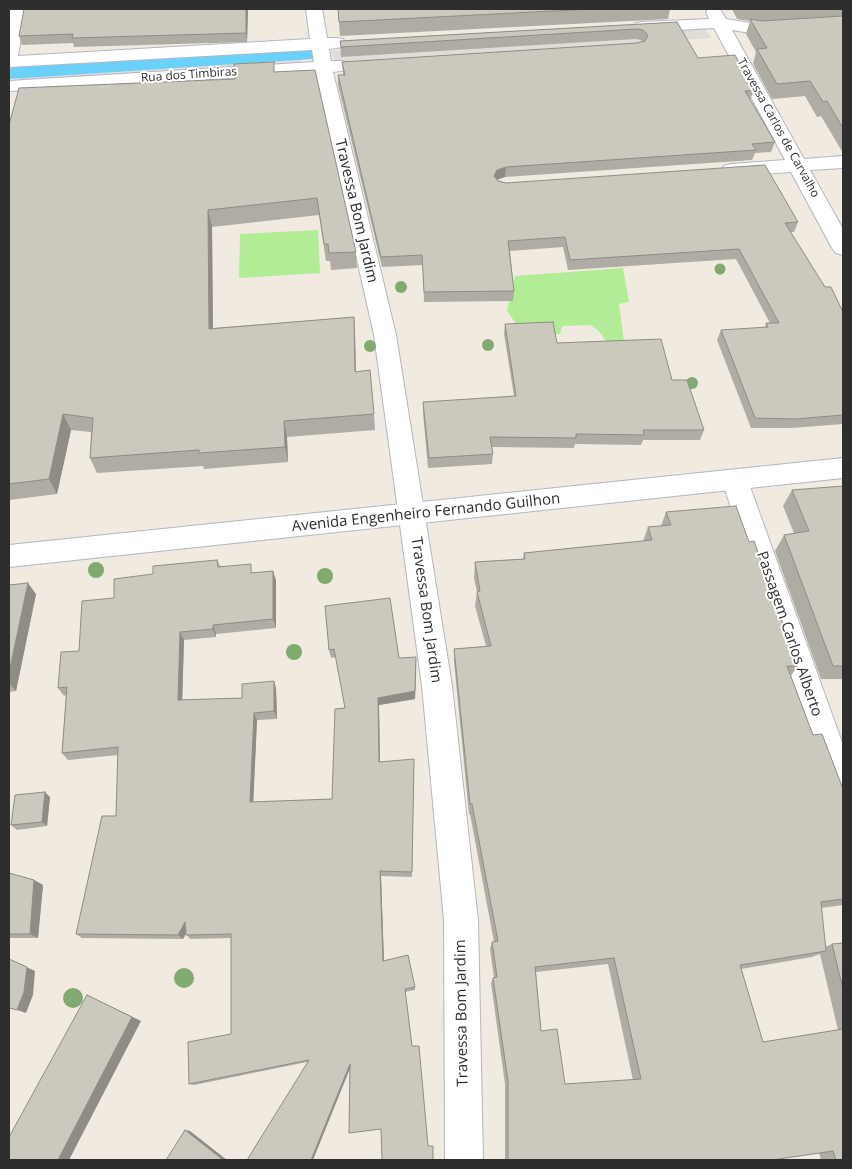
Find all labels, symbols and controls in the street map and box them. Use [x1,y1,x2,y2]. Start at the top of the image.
street label: Travessa Carlos de Carvalho [734,56,822,200]
street label: Rua dos Timbiras [140,64,238,86]
street label: Travessa Bom Jardim [331,137,381,285]
street label: Avenida Engenheiro Fernando Guilhon [291,490,561,536]
street label: Travessa Bom Jardim [407,536,445,684]
street label: Passagem Carlos Alberto [752,549,826,719]
street label: Travessa Bom Jardim [452,939,472,1087]

